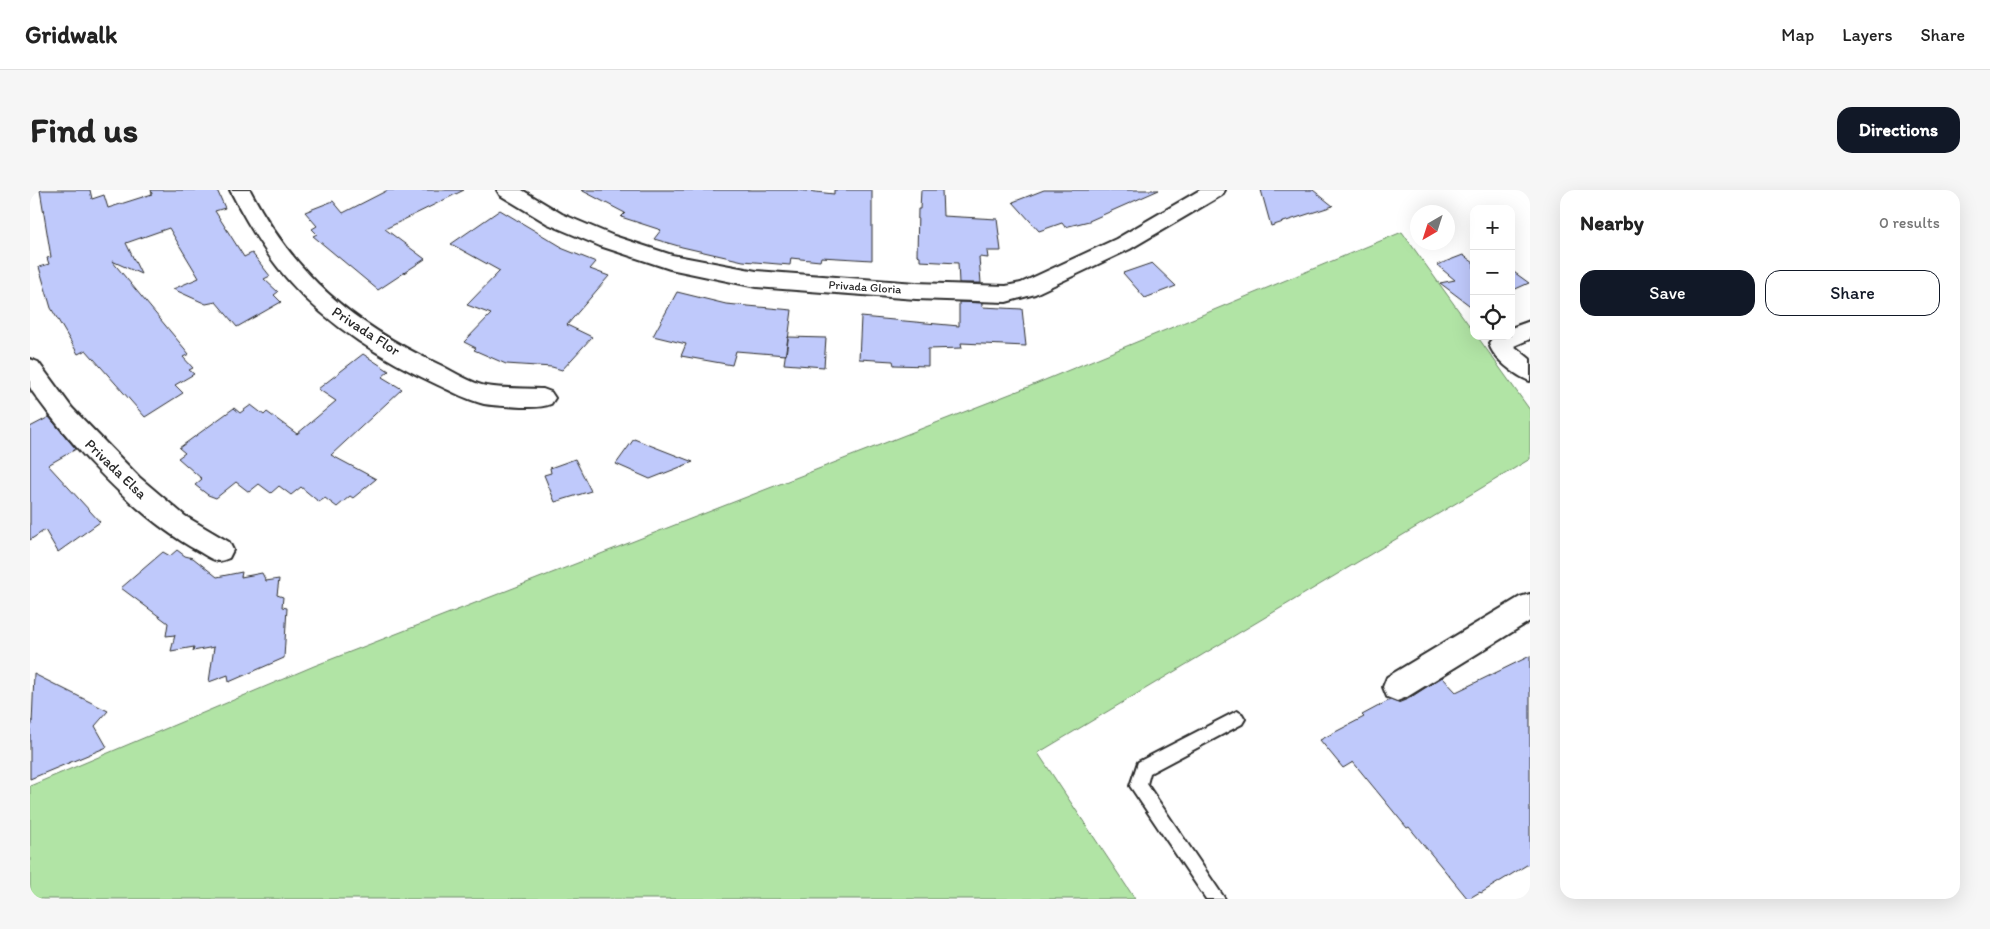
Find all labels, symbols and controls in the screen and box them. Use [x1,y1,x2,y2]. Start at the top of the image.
text: Gridwalk [25,20,117,49]
text: Map [1781,24,1814,46]
text: Layers [1842,24,1892,46]
text: Share [1920,24,1965,46]
button: Directions [1837,107,1960,153]
text: Find us [30,109,138,151]
north arrow [1410,205,1455,250]
map controls [1470,205,1515,340]
button: + [1470,205,1515,250]
text: Nearby [1580,210,1644,235]
text: 0 results [1879,213,1940,232]
button: − [1470,250,1515,295]
button: Save [1580,270,1755,316]
button: Share [1765,270,1940,316]
street label: Privada Gloria [828,277,903,297]
button: locate [1470,295,1515,340]
street label: Privada Flor [329,302,404,360]
street label: Privada Elsa [81,435,151,503]

